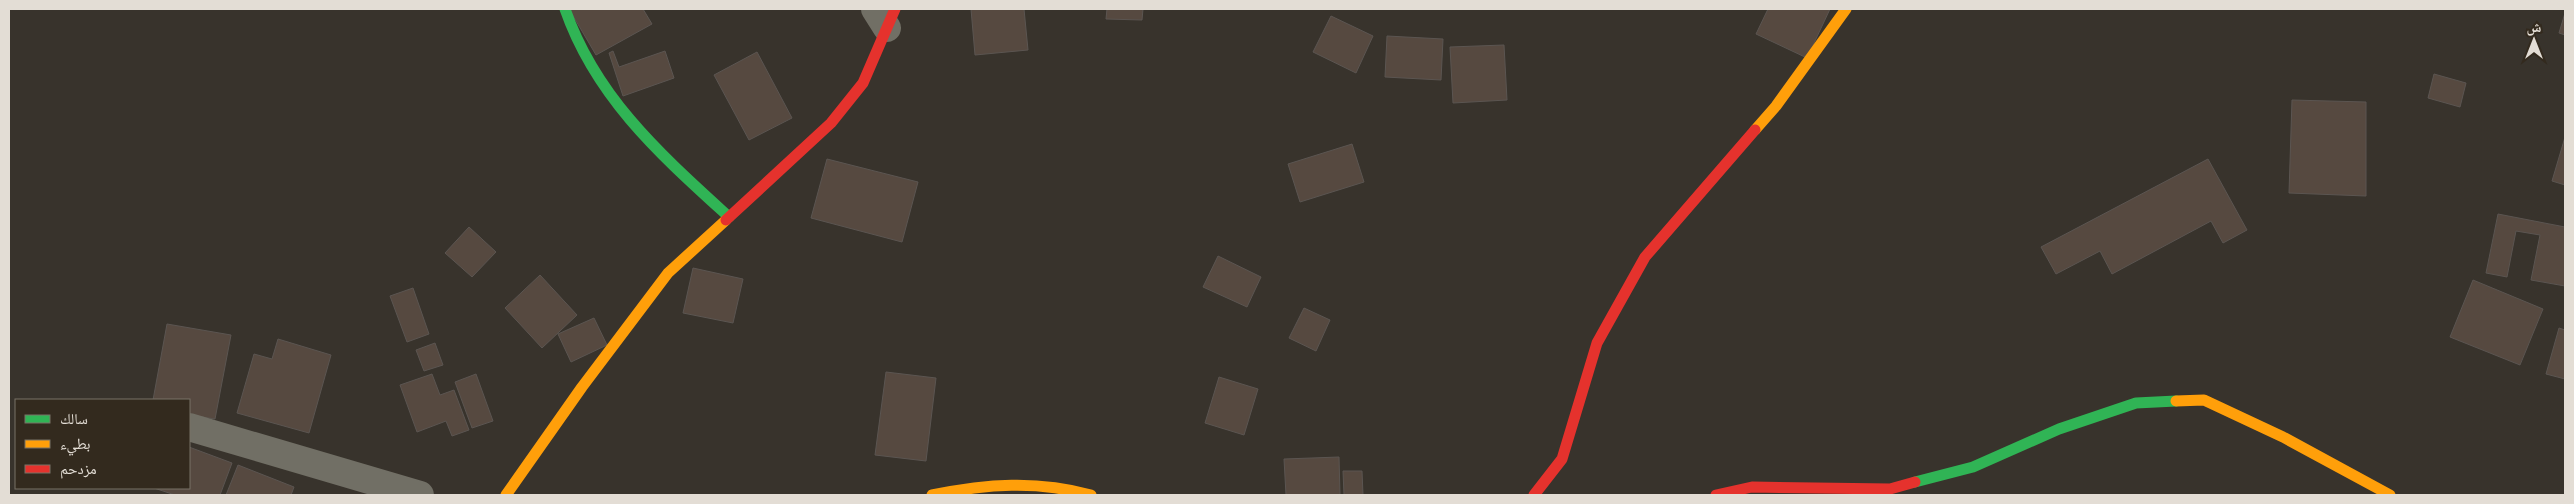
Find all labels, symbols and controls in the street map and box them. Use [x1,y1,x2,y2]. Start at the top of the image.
north arrow [2509,15,2559,65]
text: ش [2527,19,2542,36]
legend [15,399,190,489]
text: سالك [60,410,88,428]
text: بطيء [60,435,90,456]
text: مزدحم [60,460,97,479]

